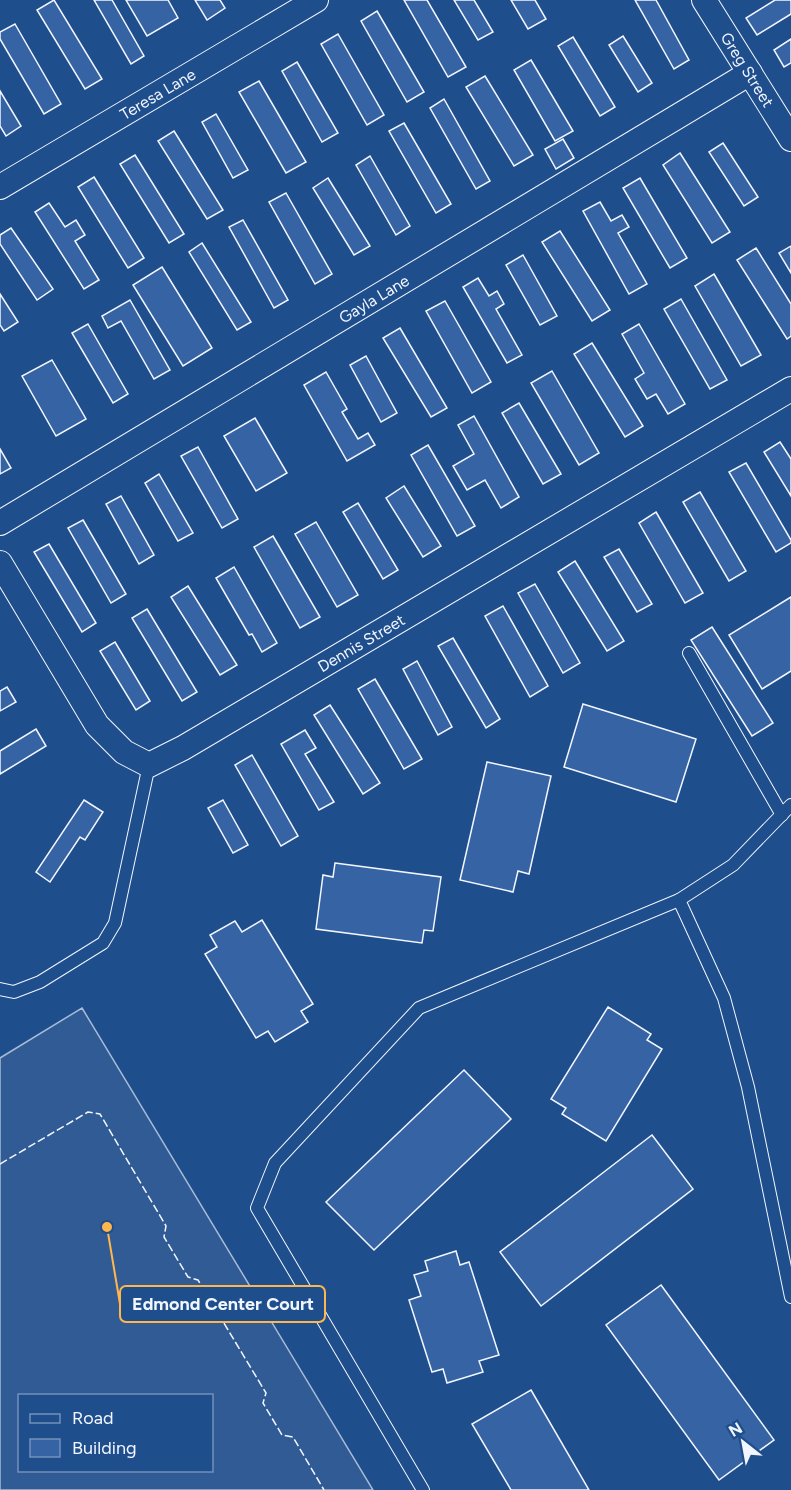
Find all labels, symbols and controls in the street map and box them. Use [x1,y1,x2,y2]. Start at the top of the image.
street label: Greg Street [717,29,778,111]
street label: Teresa Lane [117,64,199,124]
street label: Gayla Lane [336,271,413,327]
street label: Dennis Street [314,610,408,676]
callout: Edmond Center Court [120,1286,325,1322]
text: Edmond Center Court [132,1293,314,1315]
legend [18,1394,213,1472]
text: Road [72,1407,113,1429]
north arrow [713,1412,773,1472]
text: N [725,1418,746,1441]
text: Building [72,1437,137,1459]

